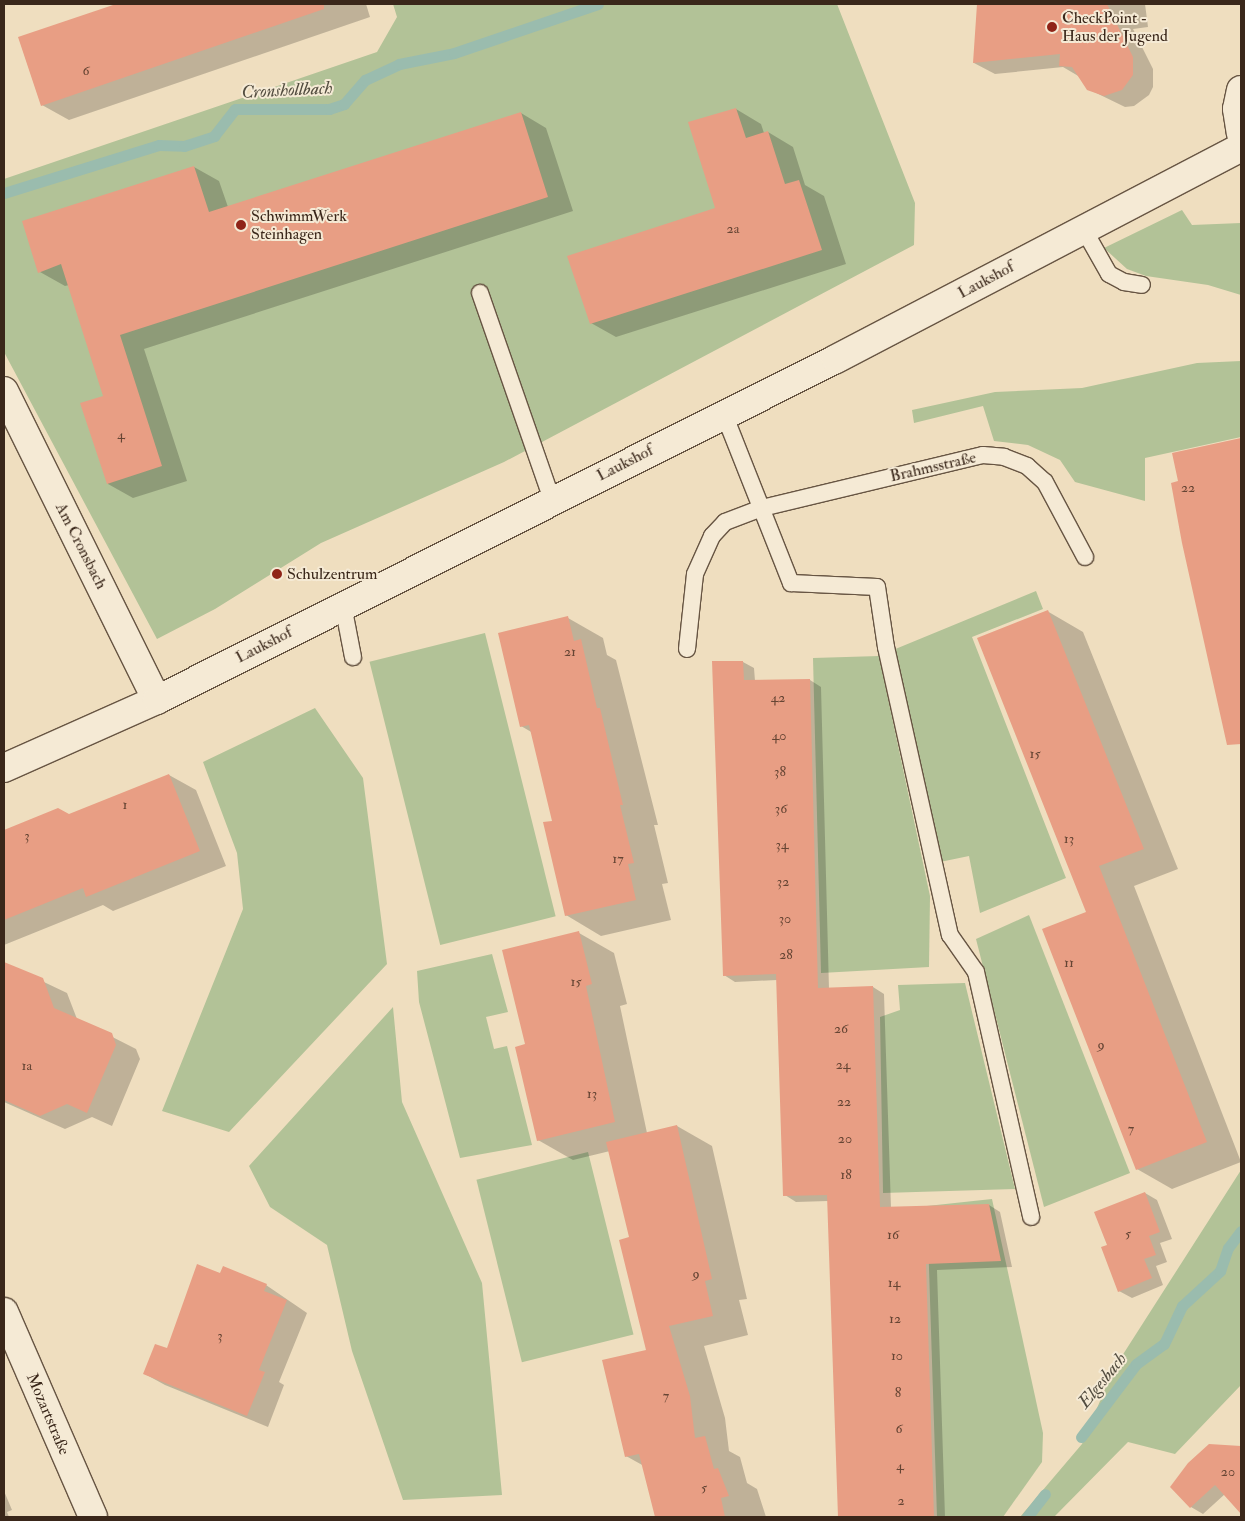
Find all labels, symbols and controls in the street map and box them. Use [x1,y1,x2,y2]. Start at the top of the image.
place label: CheckPoint - Haus der Jugend [1062,8,1168,46]
marker: CheckPoint - Haus der Jugend [1046,21,1058,33]
house number: 6 [82,63,90,79]
water label: Cronshollbach [241,78,333,104]
place label: SchwimmWerk Steinhagen [251,206,347,244]
marker: SchwimmWerk Steinhagen [235,219,247,231]
house number: 2a [727,221,739,237]
street label: Laukshof [955,257,1017,303]
house number: 4 [117,427,125,443]
street label: Laukshof [594,441,656,485]
street label: Brahmsstraße [888,448,978,486]
house number: 22 [1181,480,1195,496]
street label: Am Cronsbach [51,500,111,592]
place label: Schulzentrum [287,564,377,584]
marker: Schulzentrum [271,568,283,580]
street label: Laukshof [233,623,295,667]
house number: 21 [564,644,576,660]
house number: 42 [771,690,785,706]
house number: 40 [772,728,786,744]
house number: 15 [1029,746,1041,762]
house number: 38 [774,764,786,780]
house number: 1 [123,797,127,813]
house number: 36 [775,801,787,817]
house number: 3 [24,828,30,844]
house number: 13 [1064,831,1074,847]
house number: 34 [776,837,788,853]
house number: 17 [612,851,624,867]
house number: 32 [777,874,789,890]
house number: 30 [779,911,791,927]
house number: 28 [779,947,793,963]
house number: 11 [1064,955,1074,971]
house number: 15 [570,974,582,990]
house number: 26 [834,1021,848,1037]
house number: 9 [1097,1037,1105,1053]
house number: 24 [836,1057,850,1073]
house number: 1a [22,1058,32,1074]
house number: 13 [587,1086,597,1102]
house number: 22 [837,1094,851,1110]
house number: 7 [1128,1121,1134,1137]
house number: 20 [838,1131,852,1147]
house number: 18 [840,1167,852,1183]
house number: 5 [1125,1226,1131,1242]
house number: 16 [887,1227,899,1243]
house number: 9 [692,1266,700,1282]
house number: 14 [888,1275,900,1291]
house number: 12 [889,1311,901,1327]
house number: 3 [217,1328,223,1344]
house number: 10 [891,1348,903,1364]
water label: Elgesbach [1074,1349,1132,1413]
street label: Mozartstraße [22,1370,74,1458]
house number: 8 [895,1385,901,1401]
house number: 7 [663,1388,669,1404]
house number: 6 [895,1421,903,1437]
house number: 4 [896,1458,904,1474]
house number: 20 [1221,1464,1235,1480]
house number: 5 [701,1480,707,1496]
house number: 2 [897,1493,905,1509]

